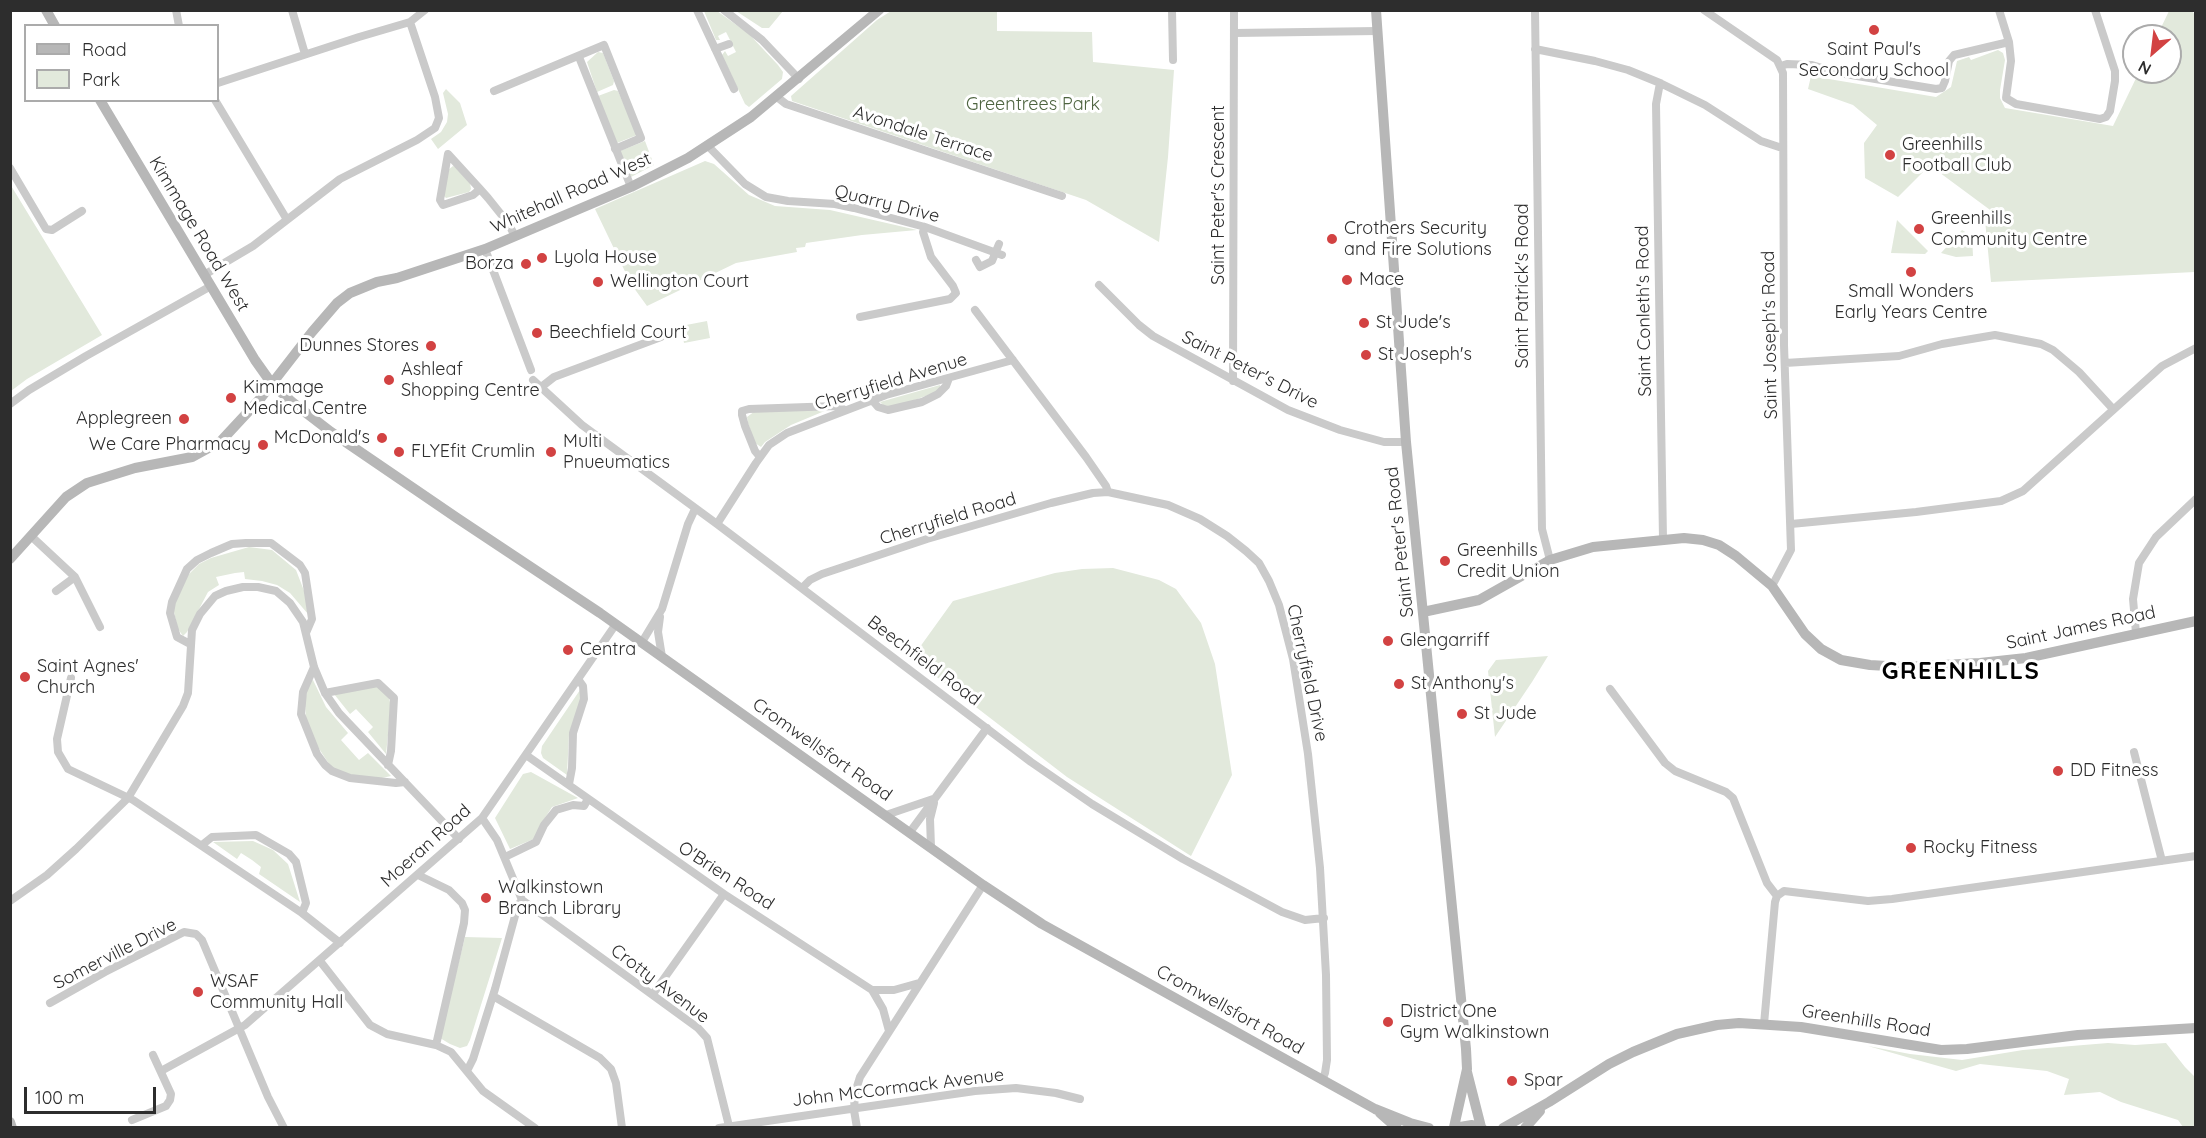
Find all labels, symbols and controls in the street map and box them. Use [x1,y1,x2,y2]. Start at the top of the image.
marker: Saint Paul's Secondary School [1867,23,1881,37]
legend [24,24,219,102]
north arrow [2122,24,2182,84]
text: Road [82,38,127,61]
place label: Saint Paul's Secondary School [1799,39,1949,82]
text: N [2135,57,2154,80]
text: Park [82,68,120,91]
park label: Greentrees Park [966,94,1100,116]
street label: Avondale Terrace [850,101,996,167]
street label: Saint Peter's Crescent [1208,105,1230,285]
place label: Greenhills Football Club [1902,134,2012,176]
street label: Whitehall Road West [487,148,655,238]
marker: Greenhills Football Club [1883,148,1897,162]
street label: Kimmage Road West [144,153,254,315]
street label: Quarry Drive [832,181,942,227]
street label: Saint Patrick's Road [1512,203,1534,369]
place label: Greenhills Community Centre [1931,208,2087,250]
place label: Crothers Security and Fire Solutions [1344,218,1492,260]
marker: Greenhills Community Centre [1912,222,1926,236]
street label: Saint Conleth's Road [1632,225,1656,397]
marker: Crothers Security and Fire Solutions [1325,232,1339,246]
place label: Lyola House [554,247,657,269]
street label: Saint Joseph's Road [1758,250,1782,420]
marker: Lyola House [535,251,549,265]
place label: Borza [465,253,514,275]
marker: Borza [519,257,533,271]
marker: Small Wonders Early Years Centre [1904,265,1918,279]
place label: Mace [1359,269,1404,291]
place label: Wellington Court [610,271,749,293]
marker: Mace [1340,273,1354,287]
marker: Wellington Court [591,275,605,289]
place label: Small Wonders Early Years Centre [1835,281,1987,324]
place label: St Jude's [1376,312,1451,334]
marker: St Jude's [1357,316,1371,330]
place label: Beechfield Court [549,322,687,344]
marker: Beechfield Court [530,326,544,340]
street label: Saint Peter's Drive [1178,326,1322,414]
place label: Dunnes Stores [299,335,419,357]
marker: Dunnes Stores [424,339,438,353]
place label: St Joseph's [1378,344,1472,366]
marker: St Joseph's [1359,348,1373,362]
street label: Cherryfield Avenue [812,349,970,415]
place label: Ashleaf Shopping Centre [401,359,540,401]
marker: Ashleaf Shopping Centre [382,373,396,387]
place label: Kimmage Medical Centre [243,377,367,420]
marker: Kimmage Medical Centre [224,391,238,405]
place label: Applegreen [76,408,172,430]
marker: Applegreen [177,412,191,426]
place label: McDonald's [274,427,370,449]
marker: McDonald's [375,431,389,445]
place label: Multi Pnueumatics [563,431,670,474]
place label: We Care Pharmacy [89,434,251,456]
marker: We Care Pharmacy [256,438,270,452]
place label: FLYEfit Crumlin [411,441,535,463]
marker: FLYEfit Crumlin [392,445,406,459]
marker: Multi Pnueumatics [544,445,558,459]
street label: Saint Peter's Road [1381,465,1419,619]
street label: Cherryfield Road [877,488,1019,550]
place label: Greenhills Credit Union [1457,540,1560,582]
marker: Greenhills Credit Union [1438,554,1452,568]
street label: Cherryfield Drive [1282,602,1332,744]
street label: Saint James Road [2004,602,2158,654]
street label: Beechfield Road [863,611,985,711]
place label: Glengarriff [1400,630,1490,652]
marker: Glengarriff [1381,634,1395,648]
place label: Centra [580,639,636,661]
marker: Centra [561,643,575,657]
place label: Saint Agnes' Church [37,656,139,698]
district label: GREENHILLS [1882,658,2040,686]
marker: Saint Agnes' Church [18,670,32,684]
place label: St Anthony's [1411,673,1514,695]
marker: St Anthony's [1392,677,1406,691]
street label: Cromwellsfort Road [748,694,896,806]
place label: St Jude [1474,703,1537,725]
marker: St Jude [1455,707,1469,721]
place label: DD Fitness [2070,760,2158,782]
marker: DD Fitness [2051,764,2065,778]
street label: Moeran Road [377,800,475,892]
street label: O'Brien Road [674,837,778,915]
place label: Rocky Fitness [1923,837,2038,859]
marker: Rocky Fitness [1904,841,1918,855]
place label: Walkinstown Branch Library [498,877,621,920]
marker: Walkinstown Branch Library [479,891,493,905]
street label: Somerville Drive [50,914,180,994]
street label: Crotty Avenue [606,940,714,1028]
street label: Cromwellsfort Road [1152,960,1308,1060]
place label: WSAF Community Hall [210,971,343,1014]
marker: WSAF Community Hall [191,985,205,999]
street label: Greenhills Road [1800,1000,1932,1042]
place label: District One Gym Walkinstown [1400,1001,1549,1044]
marker: District One Gym Walkinstown [1381,1015,1395,1029]
street label: John McCormack Avenue [791,1064,1005,1112]
place label: Spar [1524,1070,1563,1092]
marker: Spar [1505,1074,1519,1088]
scale bar [27,1075,159,1113]
text: 100 m [35,1086,84,1109]

